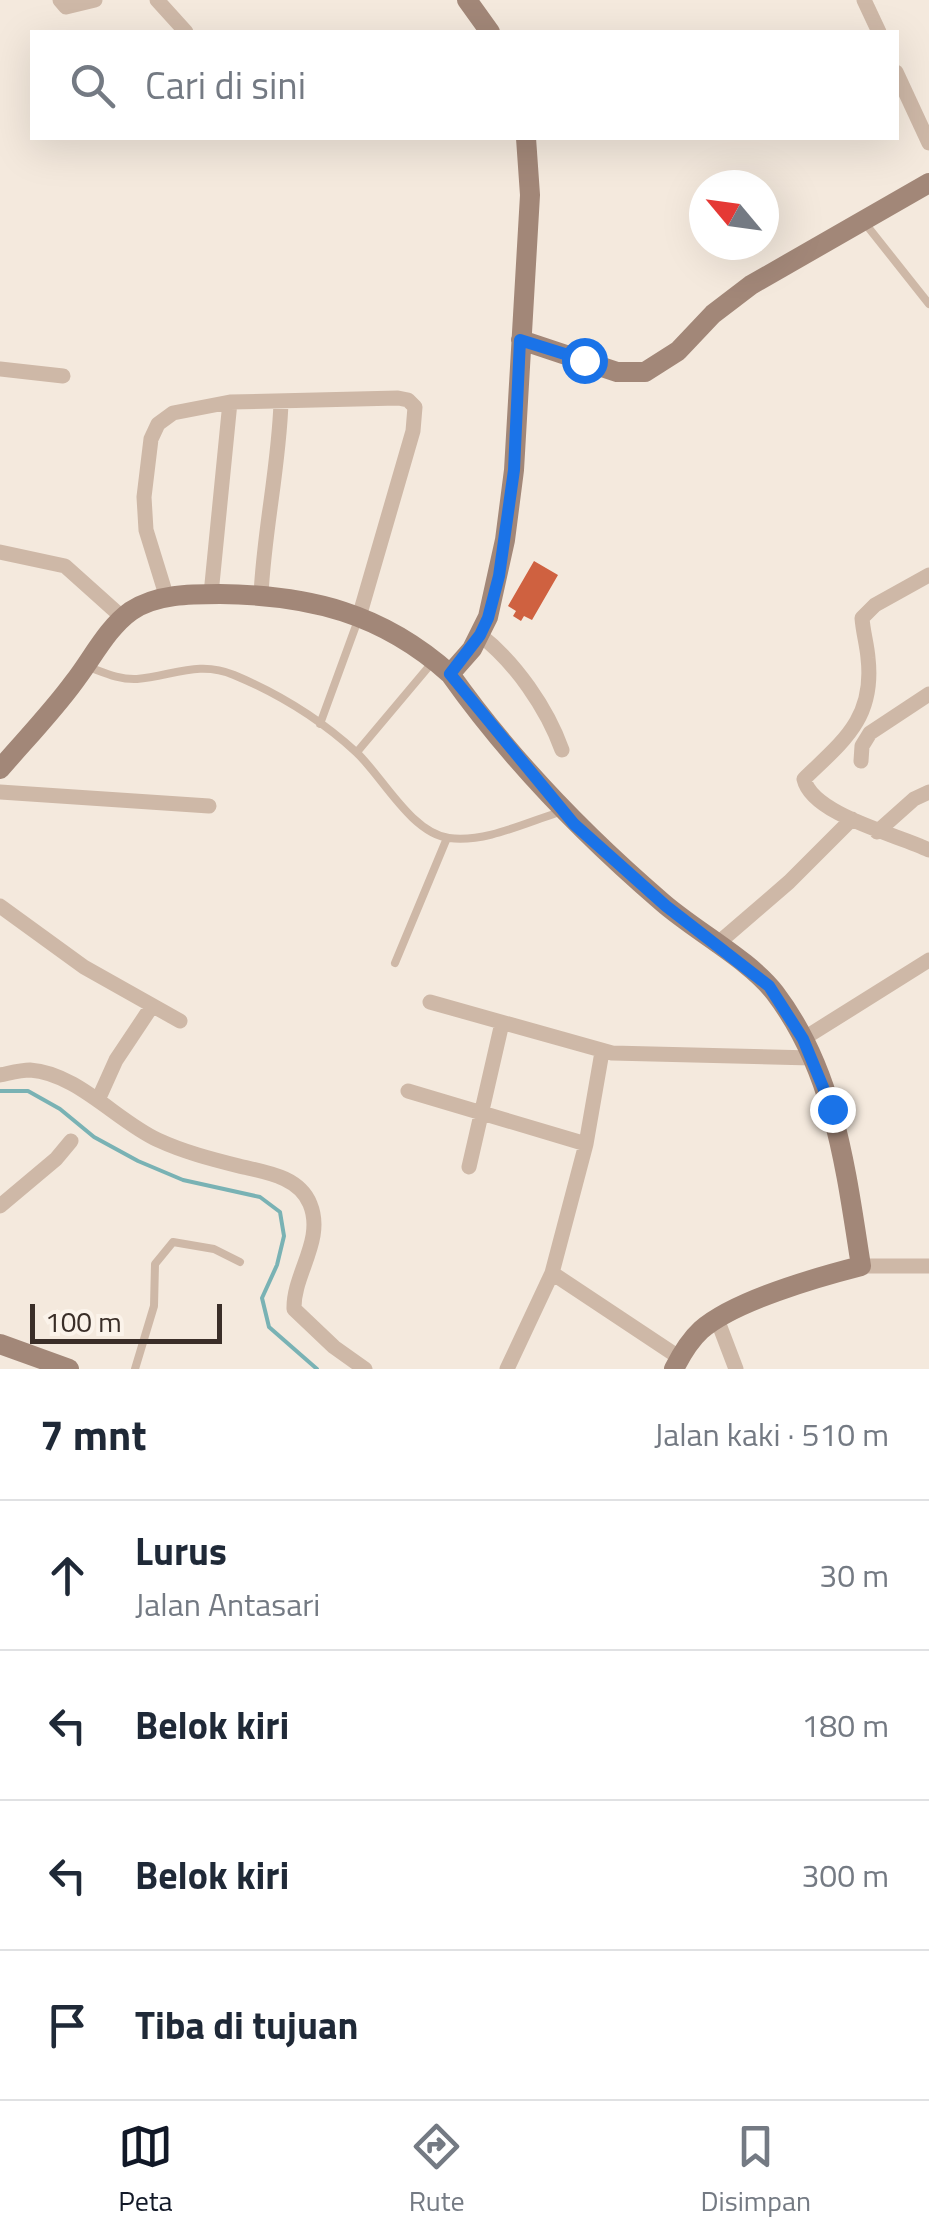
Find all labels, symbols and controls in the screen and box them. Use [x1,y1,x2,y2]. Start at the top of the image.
search box [30,30,899,140]
text: Cari di sini [145,56,306,114]
icon: search [65,58,120,113]
north arrow [689,170,779,260]
route start [562,338,608,384]
route end [810,1087,856,1133]
scale bar [30,1299,222,1344]
text: 100 m [45,1300,122,1343]
text: 7 mnt [40,1402,147,1466]
text: Jalan kaki · 510 m [654,1410,889,1458]
text: Lurus [135,1522,227,1580]
icon: ahead [40,1548,95,1603]
text: 30 m [819,1551,889,1599]
text: Jalan Antasari [135,1580,320,1628]
text: Belok kiri [135,1696,289,1754]
icon: left [40,1698,95,1753]
text: 180 m [801,1701,889,1749]
text: Belok kiri [135,1846,289,1904]
icon: left [40,1848,95,1903]
text: 300 m [801,1851,889,1899]
text: Tiba di tujuan [135,1996,358,2054]
icon: arrive [40,1998,95,2053]
tab: Peta [118,2119,173,2222]
tab: Rute [409,2119,465,2222]
tab: Disimpan [701,2119,811,2222]

